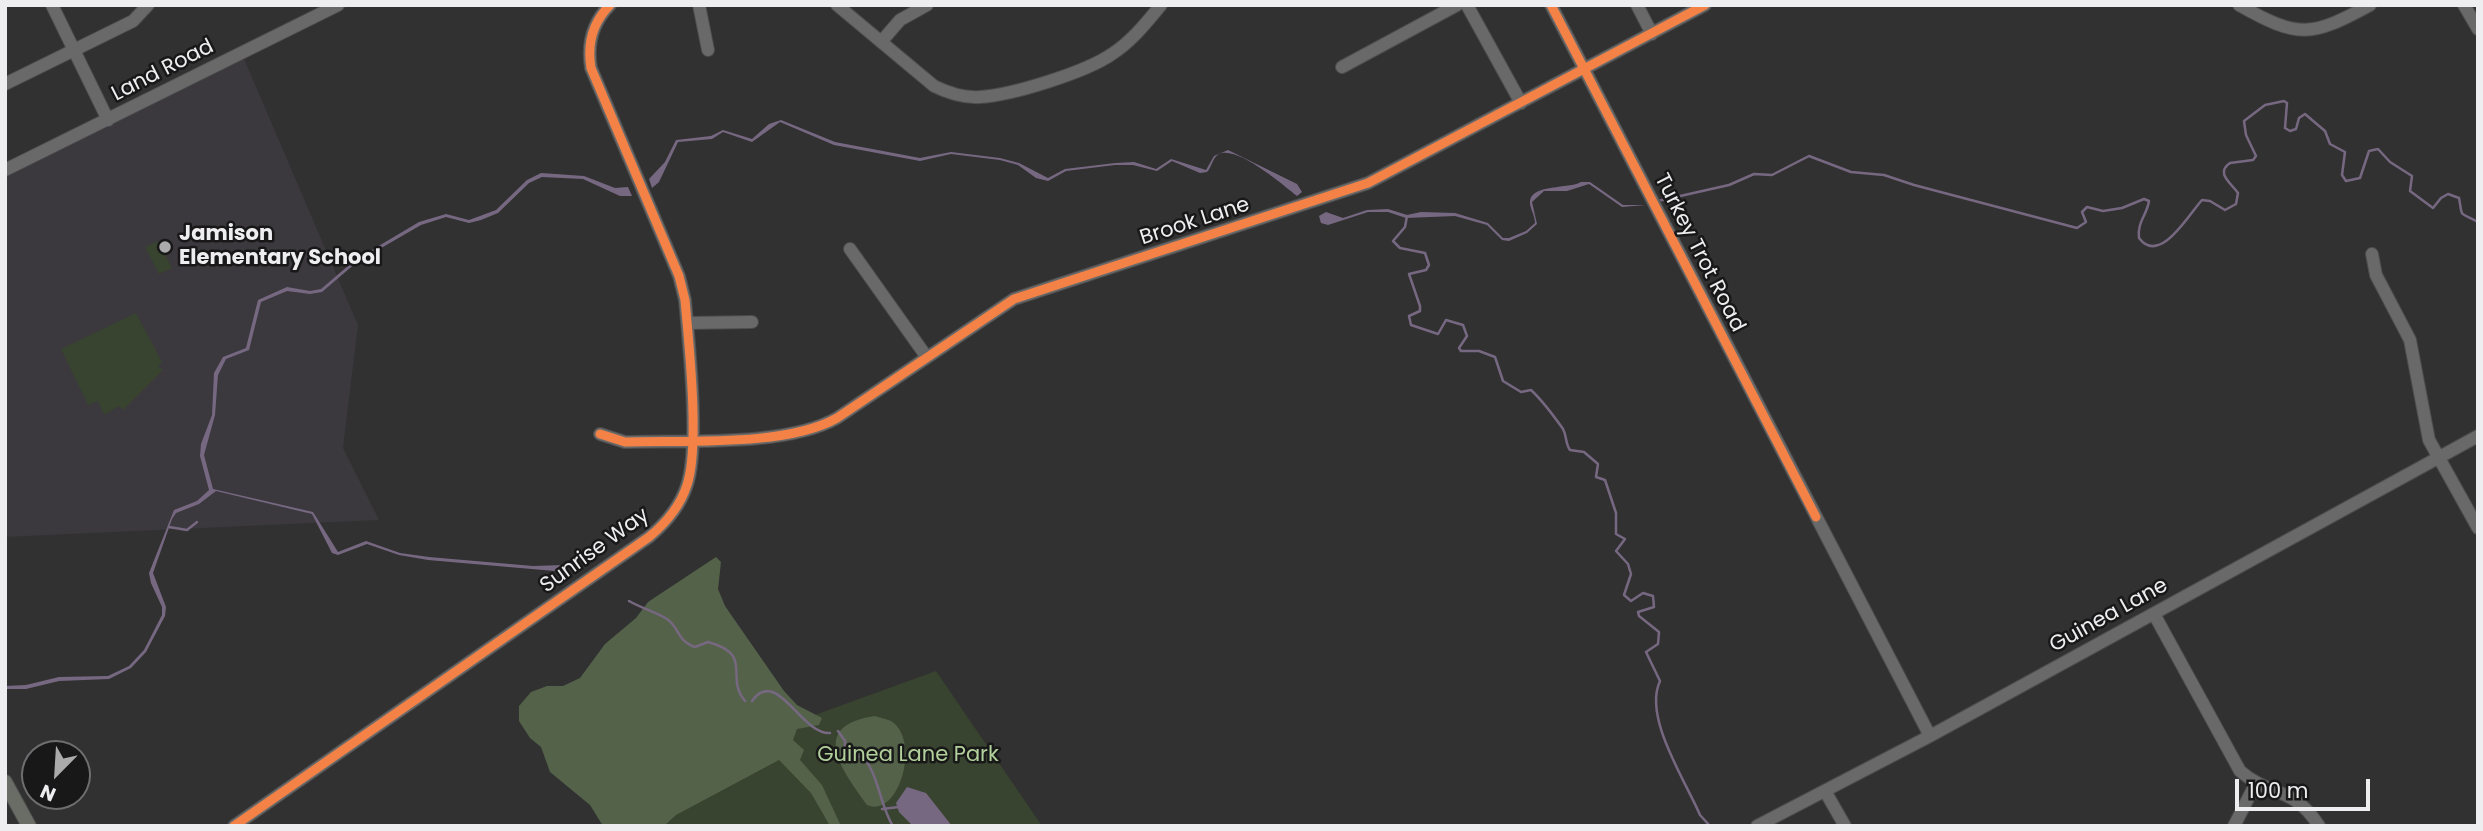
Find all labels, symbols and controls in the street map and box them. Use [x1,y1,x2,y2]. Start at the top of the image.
street label: Land Road [108,35,218,107]
street label: Turkey Trot Road [1648,170,1750,336]
street label: Brook Lane [1137,192,1253,252]
place label: Jamison Elementary School [179,222,381,272]
marker: Jamison Elementary School [157,239,173,255]
street label: Sunrise Way [536,503,654,599]
street label: Guinea Lane [2046,573,2172,659]
north arrow [21,740,91,810]
park label: Guinea Lane Park [817,743,999,769]
scale bar [2238,764,2373,808]
text: 100 m [2248,776,2308,805]
text: N [36,778,60,808]

